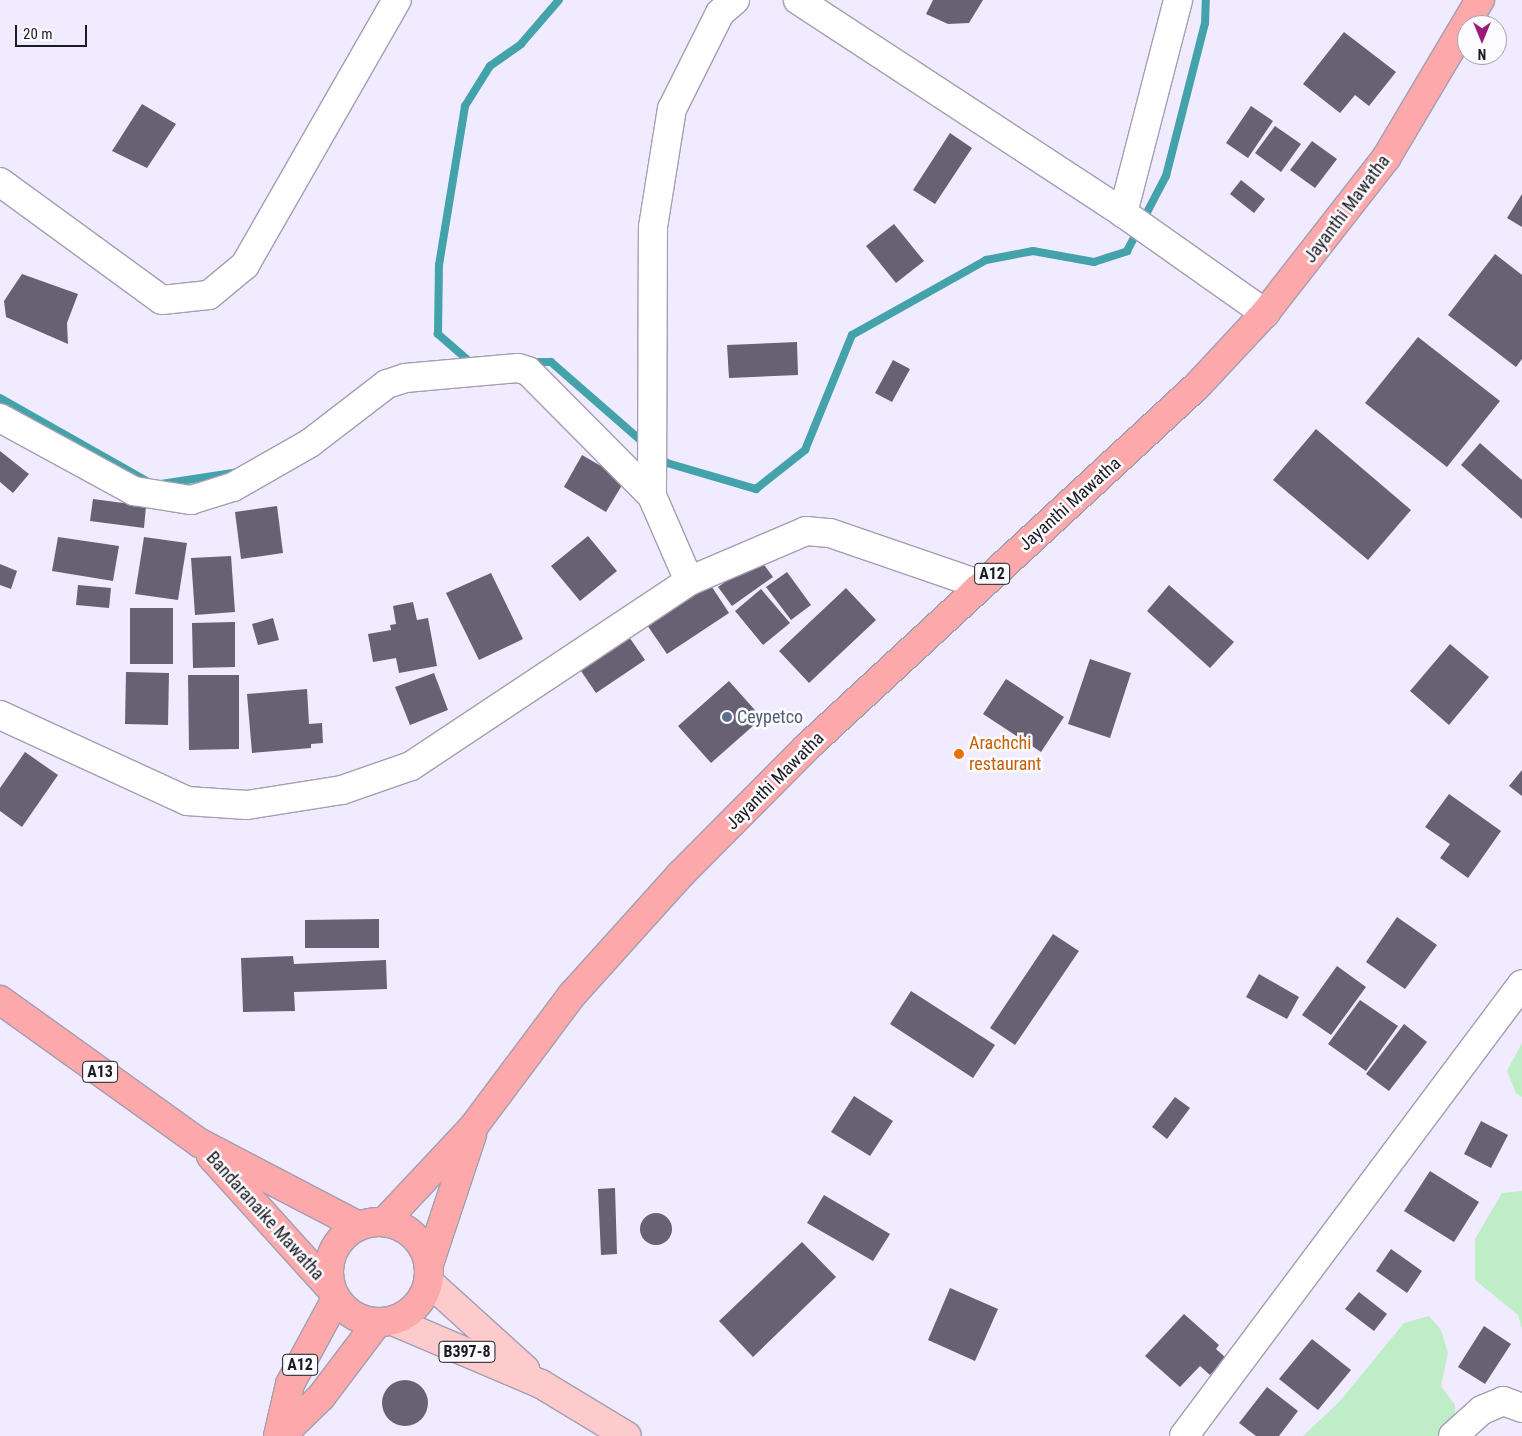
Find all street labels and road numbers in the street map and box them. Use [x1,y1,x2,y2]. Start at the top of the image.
street label: Jayanthi Mawatha [1299,151,1395,267]
street label: Jayanthi Mawatha [1015,453,1125,555]
road number: A12 [973,560,1011,588]
street label: Jayanthi Mawatha [722,728,828,834]
road number: A13 [81,1058,119,1086]
street label: Bandaranaike Mawatha [202,1147,328,1285]
road number: B397-8 [438,1338,496,1365]
road number: A12 [281,1352,319,1378]

